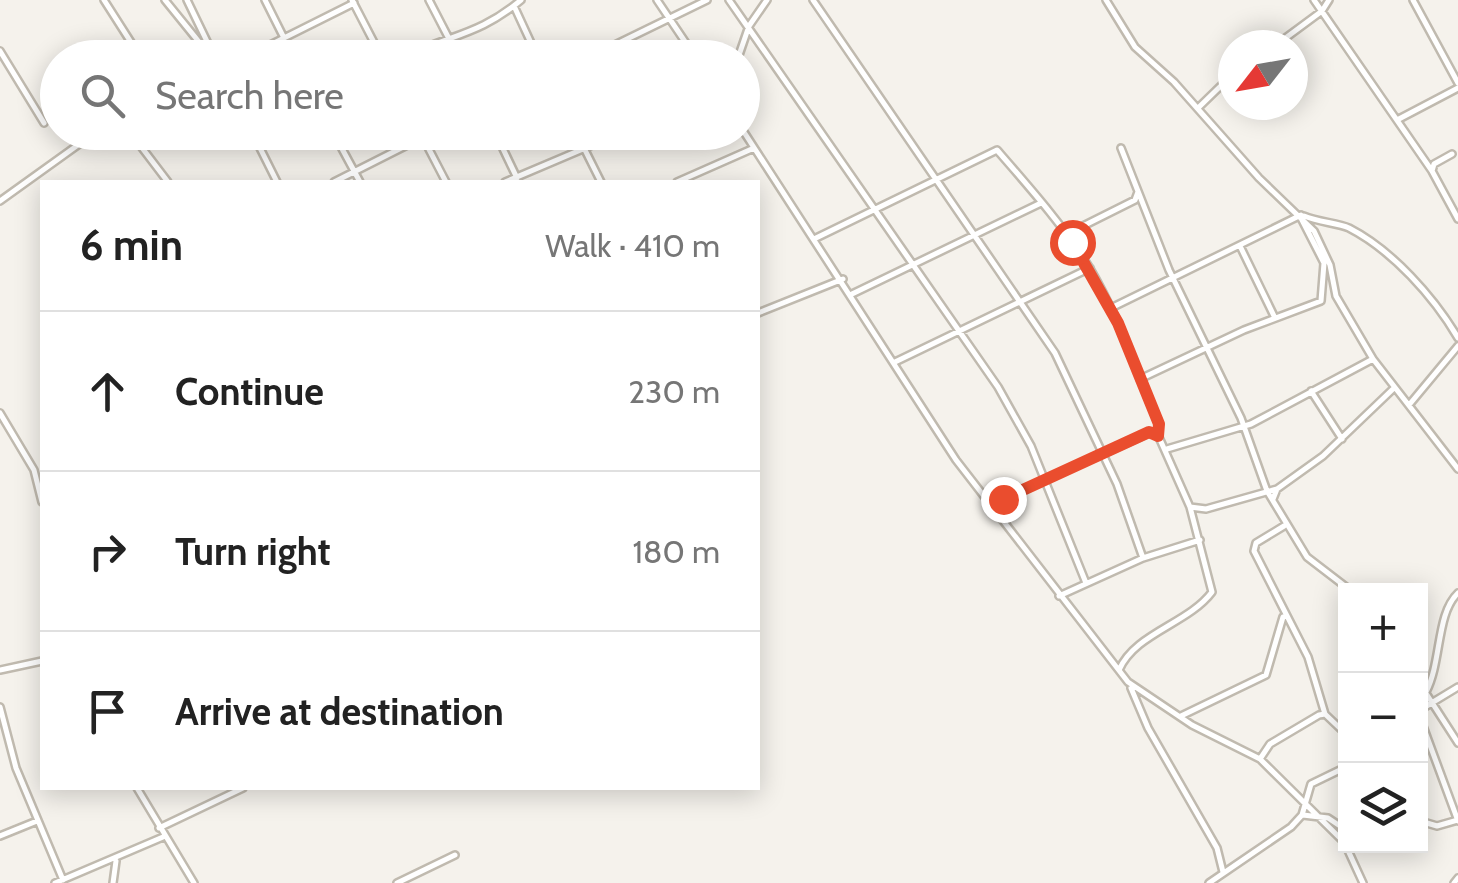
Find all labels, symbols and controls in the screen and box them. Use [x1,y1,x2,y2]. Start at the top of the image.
north arrow [1218,30,1308,120]
search box [40,40,760,150]
icon: search [75,68,130,123]
text: Search here [155,72,344,119]
text: 6 min [80,219,183,271]
route start [1050,220,1096,266]
text: Walk · 410 m [545,226,720,265]
icon: ahead [80,364,135,419]
text: Continue [175,368,324,415]
text: 230 m [628,372,720,411]
route end [981,477,1027,523]
icon: right [80,524,135,579]
text: Turn right [175,528,331,575]
text: 180 m [633,532,720,571]
map controls [1338,583,1428,853]
button: + [1338,583,1428,673]
button: − [1338,673,1428,763]
icon: arrive [80,684,135,739]
text: Arrive at destination [175,688,504,735]
button: layers [1338,763,1428,853]

